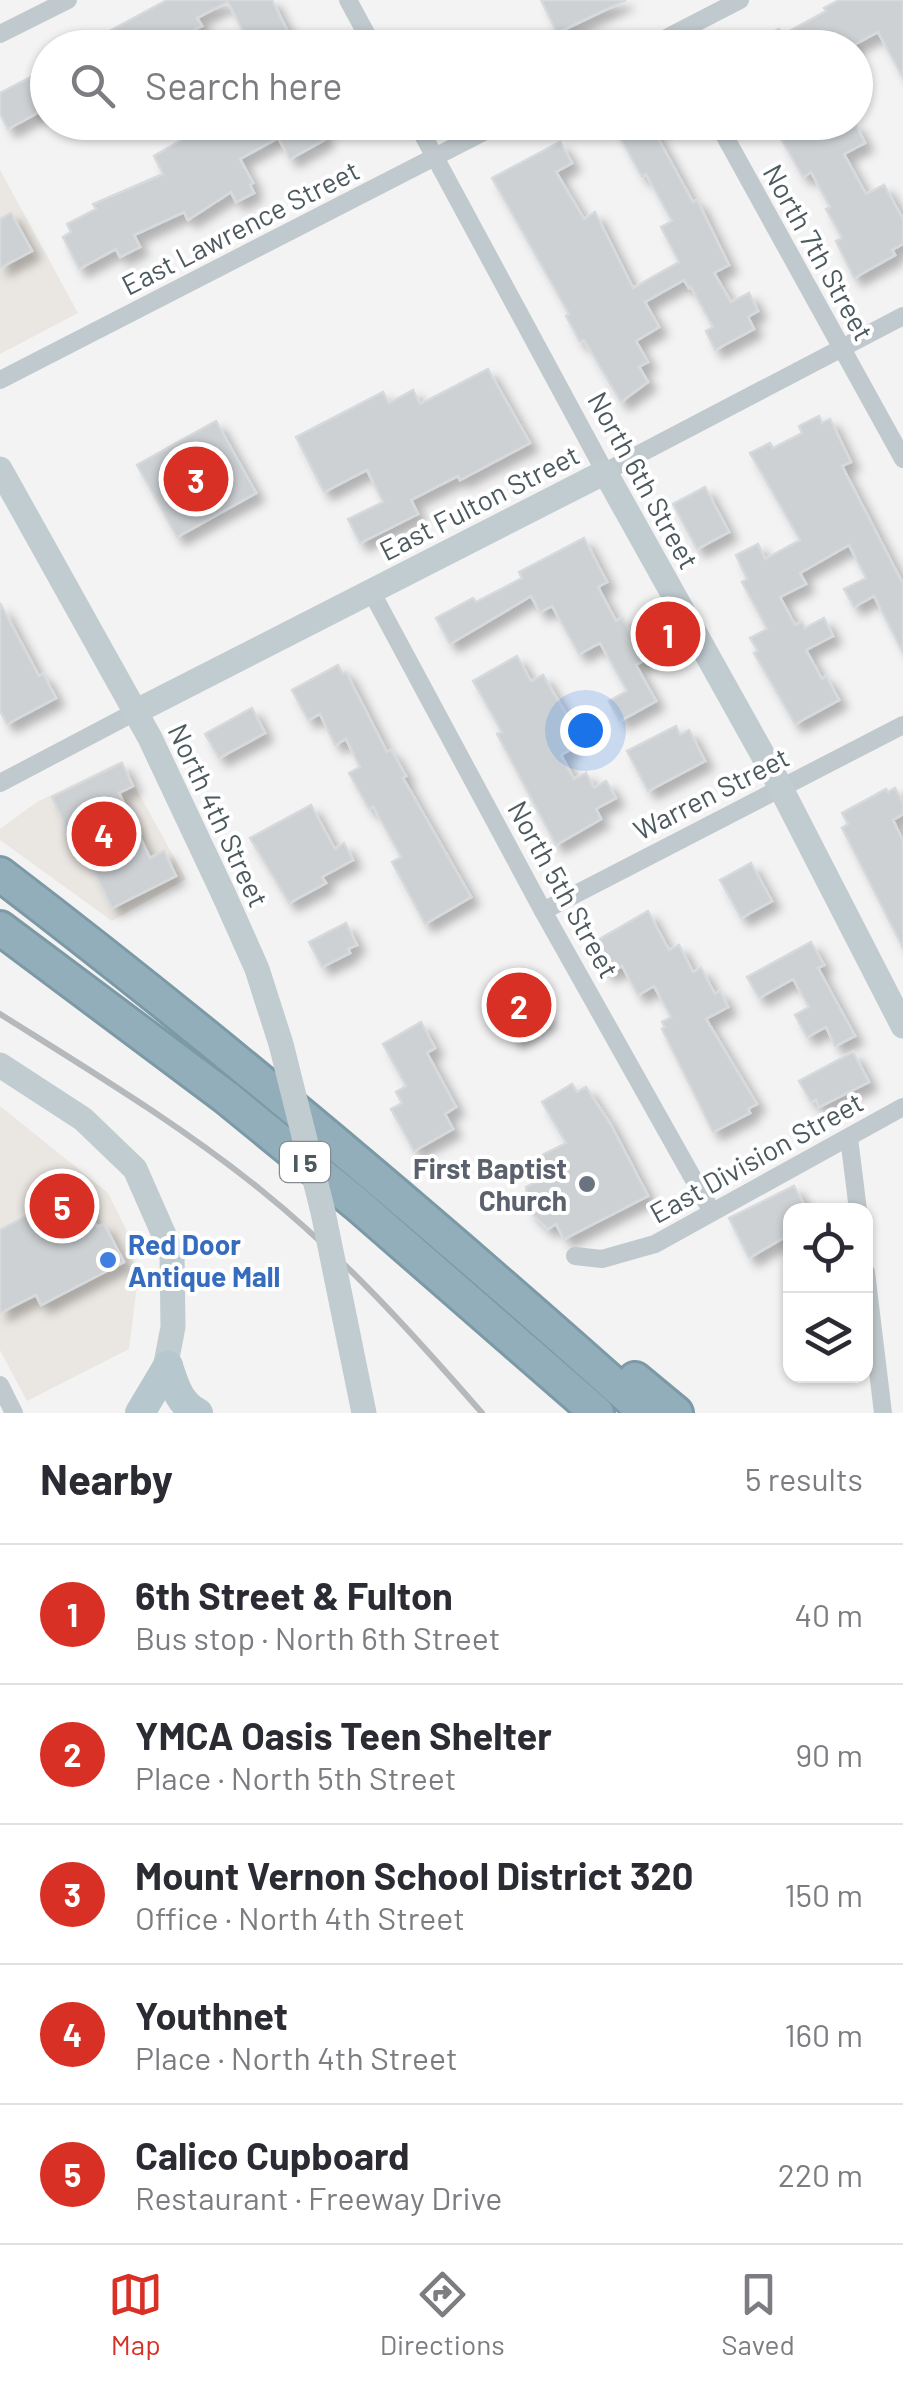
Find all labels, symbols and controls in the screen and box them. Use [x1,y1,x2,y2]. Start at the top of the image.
search box [30,30,873,140]
icon: search [65,58,120,113]
text: Search here [145,62,343,108]
street label: East Lawrence Street [116,152,364,302]
street label: North 7th Street [757,158,881,346]
street label: North 6th Street [581,385,707,575]
street label: East Fulton Street [373,437,585,567]
pin: 3 [164,442,228,516]
pin: 1 [636,596,700,672]
your location [560,705,611,756]
street label: North 4th Street [162,718,276,912]
street label: Warren Street [628,739,794,847]
street label: North 5th Street [501,794,627,984]
pin: 4 [72,796,136,872]
pin: 2 [486,968,552,1042]
street label: East Division Street [644,1084,868,1230]
road number: I 5 [280,1142,330,1182]
place label: First Baptist Church [413,1151,567,1217]
pin: 5 [30,1168,94,1244]
marker: First Baptist Church [576,1173,598,1195]
map controls [783,1203,873,1383]
button: locate [783,1203,873,1293]
place label: Red Door Antique Mall [128,1227,280,1293]
marker: Red Door Antique Mall [97,1249,119,1271]
button: layers [783,1293,873,1383]
text: Nearby [40,1453,173,1503]
text: 5 results [745,1459,863,1497]
text: 6th Street & Fulton [135,1572,453,1618]
text: 1 [67,1595,78,1633]
text: 40 m [794,1595,863,1633]
text: Bus stop · North 6th Street [135,1618,500,1656]
text: YMCA Oasis Teen Shelter [135,1712,552,1758]
text: 2 [64,1735,81,1773]
text: 90 m [795,1735,863,1773]
text: Place · North 5th Street [135,1758,456,1796]
text: Mount Vernon School District 320 [135,1852,693,1898]
text: 3 [64,1875,81,1913]
text: 150 m [784,1875,863,1913]
text: Office · North 4th Street [135,1898,465,1936]
text: Youthnet [135,1992,288,2038]
text: 4 [63,2015,82,2053]
text: 160 m [784,2015,863,2053]
text: Place · North 4th Street [135,2038,458,2076]
text: Calico Cupboard [135,2132,410,2178]
text: 5 [64,2155,81,2193]
text: 220 m [778,2155,863,2193]
text: Restaurant · Freeway Drive [135,2178,502,2216]
tab: Map [108,2267,163,2361]
tab: Directions [380,2267,505,2361]
tab: Saved [721,2267,795,2361]

